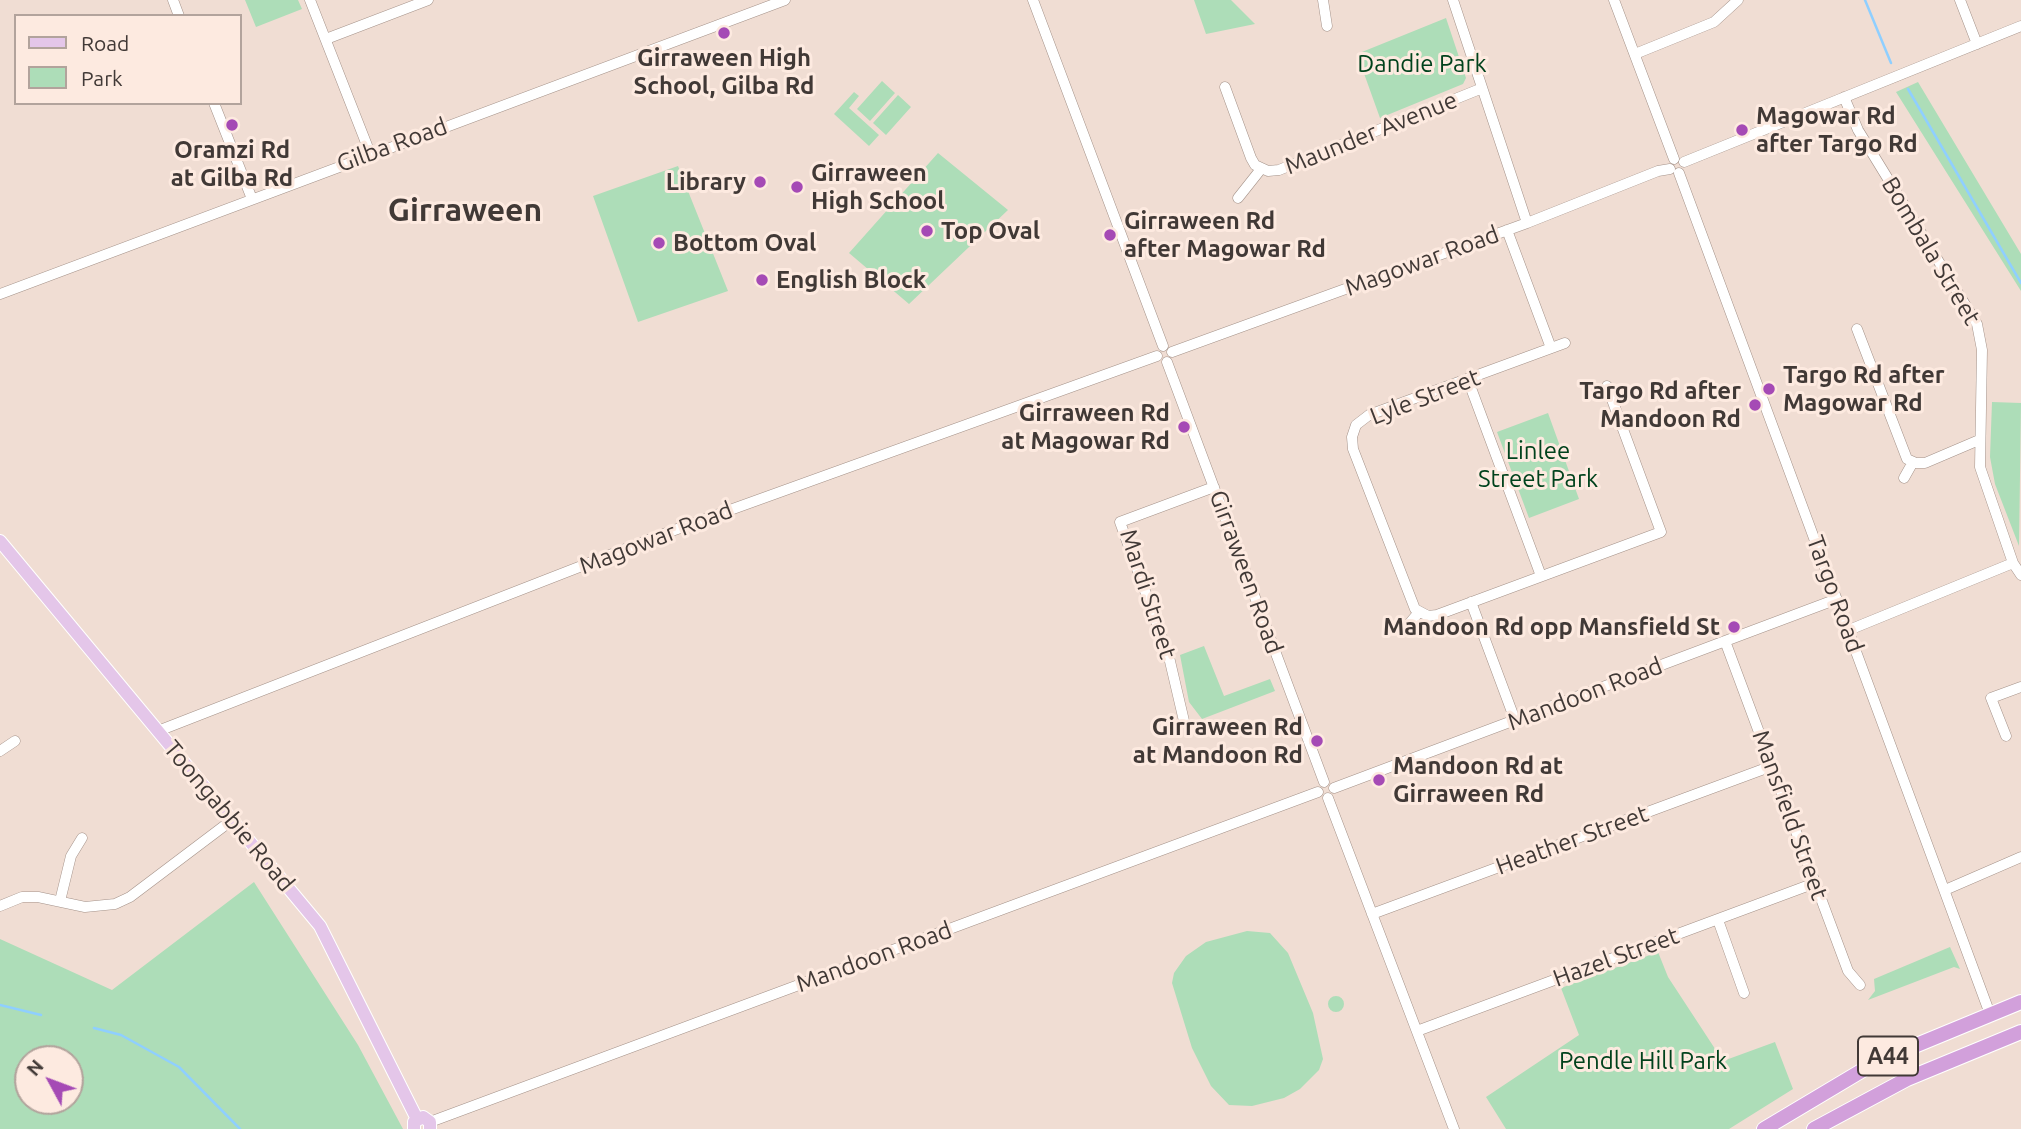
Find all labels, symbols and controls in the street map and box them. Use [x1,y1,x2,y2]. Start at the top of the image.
legend [14,14,242,105]
marker: Girraween High School, Gilba Rd [716,25,732,41]
text: Road [81,31,129,55]
place label: Girraween High School, Gilba Rd [634,44,814,100]
park label: Dandie Park [1357,50,1487,78]
text: Park [81,66,123,90]
street label: Maunder Avenue [1281,85,1461,181]
place label: Magowar Rd after Targo Rd [1756,102,1918,158]
street label: Gilba Road [333,112,451,178]
marker: Oramzi Rd at Gilba Rd [224,117,240,133]
marker: Magowar Rd after Targo Rd [1734,122,1750,138]
place label: Oramzi Rd at Gilba Rd [171,136,293,192]
place label: Girraween High School [811,159,945,215]
place label: Library [666,168,746,196]
street label: Bombala Street [1876,172,1986,330]
marker: Library [752,174,768,190]
marker: Girraween High School [789,179,805,195]
district label: Girraween [388,191,542,229]
place label: Girraween Rd after Magowar Rd [1124,207,1326,263]
place label: Top Oval [941,217,1040,245]
street label: Magowar Road [1341,220,1503,302]
marker: Top Oval [919,223,935,239]
marker: Girraween Rd after Magowar Rd [1102,227,1118,243]
place label: Bottom Oval [673,229,816,257]
marker: Bottom Oval [651,235,667,251]
place label: English Block [776,266,926,294]
marker: English Block [754,272,770,288]
place label: Targo Rd after Magowar Rd [1783,361,1945,417]
street label: Lyle Street [1366,363,1484,431]
place label: Targo Rd after Mandoon Rd [1579,377,1741,433]
marker: Targo Rd after Magowar Rd [1761,381,1777,397]
marker: Targo Rd after Mandoon Rd [1747,397,1763,413]
place label: Girraween Rd at Magowar Rd [1001,399,1170,455]
marker: Girraween Rd at Magowar Rd [1176,419,1192,435]
park label: Linlee Street Park [1478,437,1598,493]
street label: Girraween Road [1203,486,1289,658]
street label: Magowar Road [575,496,737,580]
street label: Mardi Street [1114,526,1182,662]
street label: Targo Road [1801,532,1869,656]
place label: Mandoon Rd opp Mansfield St [1383,613,1720,641]
marker: Mandoon Rd opp Mansfield St [1726,619,1742,635]
street label: Mandoon Road [1504,651,1666,737]
place label: Girraween Rd at Mandoon Rd [1133,713,1303,769]
street label: Mansfield Street [1746,726,1834,904]
marker: Girraween Rd at Mandoon Rd [1309,733,1325,749]
street label: Toongabbie Road [158,735,300,897]
place label: Mandoon Rd at Girraween Rd [1393,752,1563,808]
marker: Mandoon Rd at Girraween Rd [1371,772,1387,788]
street label: Heather Street [1492,799,1652,881]
street label: Mandoon Road [792,916,956,998]
street label: Hazel Street [1549,921,1683,993]
road number: A44 [1858,1036,1918,1076]
north arrow [14,1045,84,1115]
park label: Pendle Hill Park [1559,1047,1727,1075]
text: N [22,1055,48,1080]

